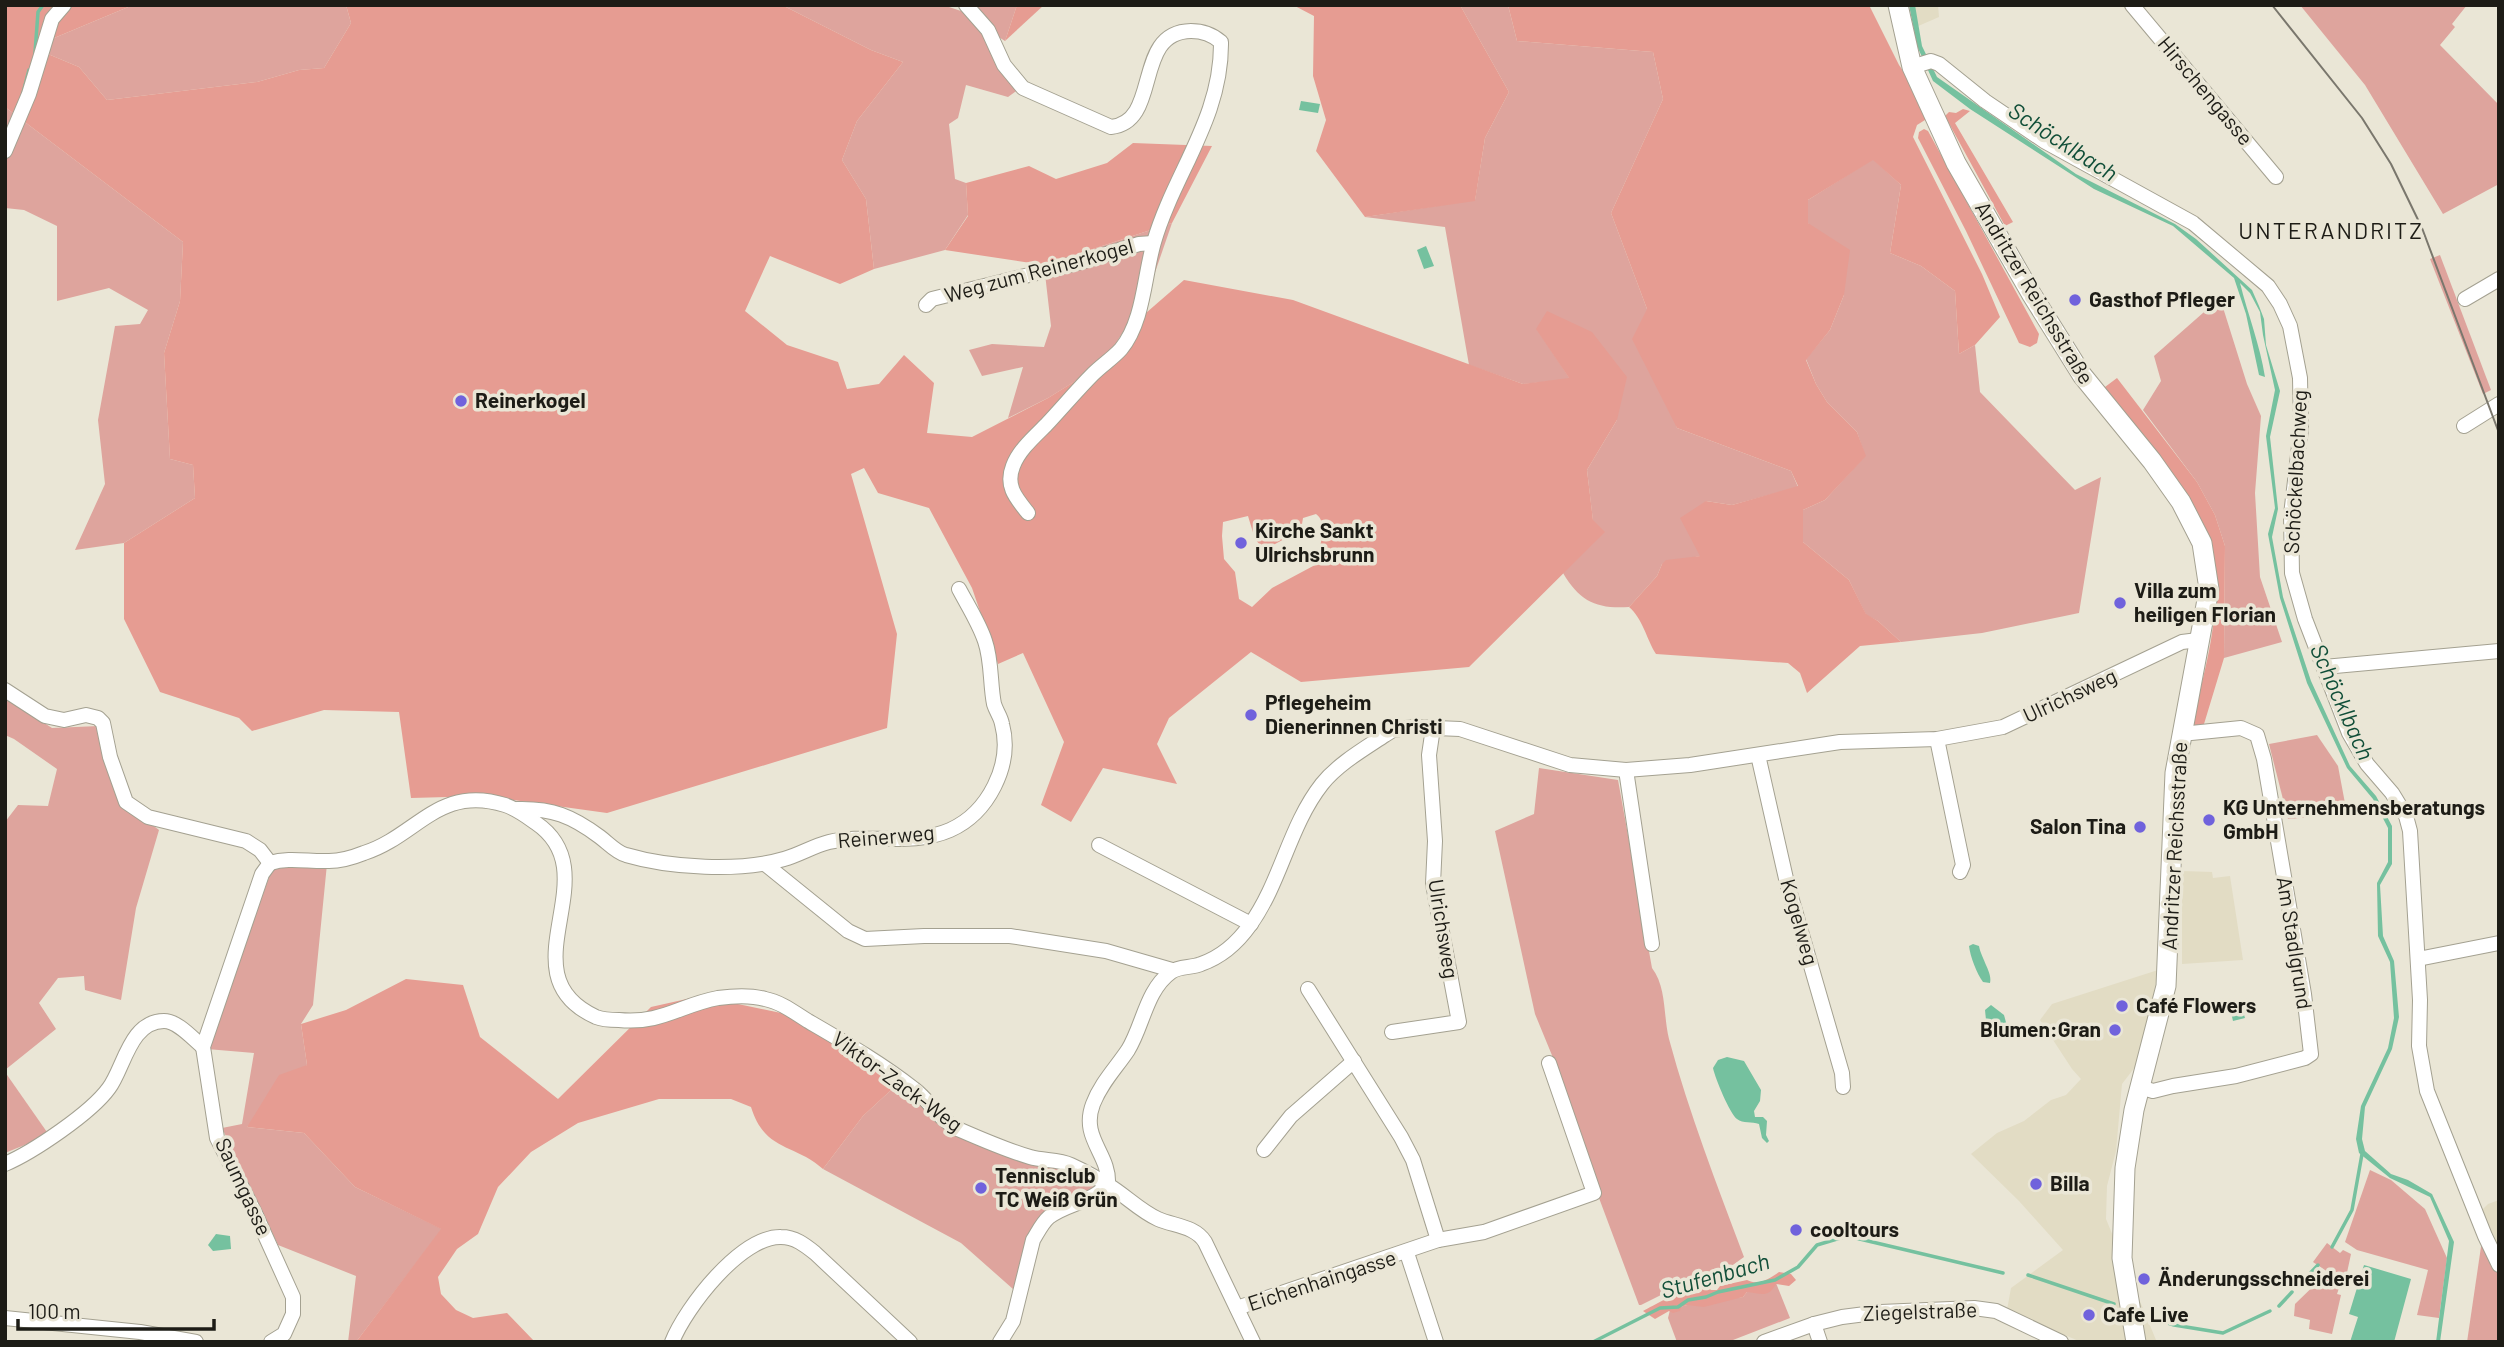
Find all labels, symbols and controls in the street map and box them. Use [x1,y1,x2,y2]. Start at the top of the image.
street label: Hirschengasse [2153,31,2259,150]
water label: Schöcklbach [2004,96,2123,187]
street label: Andritzer Reichsstraße [1971,196,2100,388]
district label: UNTERANDRITZ [2238,216,2424,244]
street label: Weg zum Reinerkogel [941,232,1136,307]
place label: Gasthof Pfleger [2089,286,2235,311]
marker: Gasthof Pfleger [2067,292,2083,308]
place label: Reinerkogel [475,387,586,412]
street label: Schöckelbachweg [2278,389,2311,555]
marker: Reinerkogel [453,393,469,409]
place label: Kirche Sankt Ulrichsbrunn [1255,517,1374,566]
marker: Kirche Sankt Ulrichsbrunn [1233,535,1249,551]
place label: Villa zum heiligen Florian [2134,577,2276,626]
marker: Villa zum heiligen Florian [2112,595,2128,611]
water label: Schöcklbach [2305,639,2381,764]
street label: Ulrichsweg [2019,662,2120,727]
place label: Pflegeheim Dienerinnen Christi [1265,689,1443,738]
marker: Pflegeheim Dienerinnen Christi [1243,707,1259,723]
street label: Andritzer Reichsstraße [2156,741,2191,951]
place label: KG Unternehmensberatungs GmbH [2223,794,2485,843]
marker: KG Unternehmensberatungs GmbH [2201,812,2217,828]
place label: Salon Tina [2030,813,2126,838]
street label: Reinerweg [836,819,935,852]
marker: Salon Tina [2132,819,2148,835]
street label: Am Stadlgrund [2273,875,2318,1011]
street label: Kogelweg [1776,876,1825,968]
street label: Ulrichsweg [1424,877,1465,980]
place label: Café Flowers [2136,992,2256,1017]
marker: Café Flowers [2114,998,2130,1014]
place label: Blumen:Gran [1980,1016,2101,1041]
marker: Blumen:Gran [2107,1022,2123,1038]
street label: Viktor-Zack-Weg [828,1025,968,1136]
street label: Saumgasse [211,1134,278,1239]
place label: Tennisclub TC Weiß Grün [995,1162,1118,1211]
place label: Billa [2050,1170,2090,1195]
marker: Billa [2028,1176,2044,1192]
marker: Tennisclub TC Weiß Grün [973,1180,989,1196]
place label: cooltours [1810,1216,1899,1241]
marker: cooltours [1788,1222,1804,1238]
street label: Eichenhaingasse [1244,1244,1399,1315]
water label: Stufenbach [1657,1246,1772,1304]
place label: Änderungsschneiderei [2158,1265,2369,1290]
marker: Änderungsschneiderei [2136,1271,2152,1287]
scale bar [18,1288,214,1332]
street label: Ziegelstraße [1862,1296,1977,1325]
text: 100 m [28,1298,81,1323]
place label: Cafe Live [2103,1301,2189,1326]
marker: Cafe Live [2081,1307,2097,1323]

